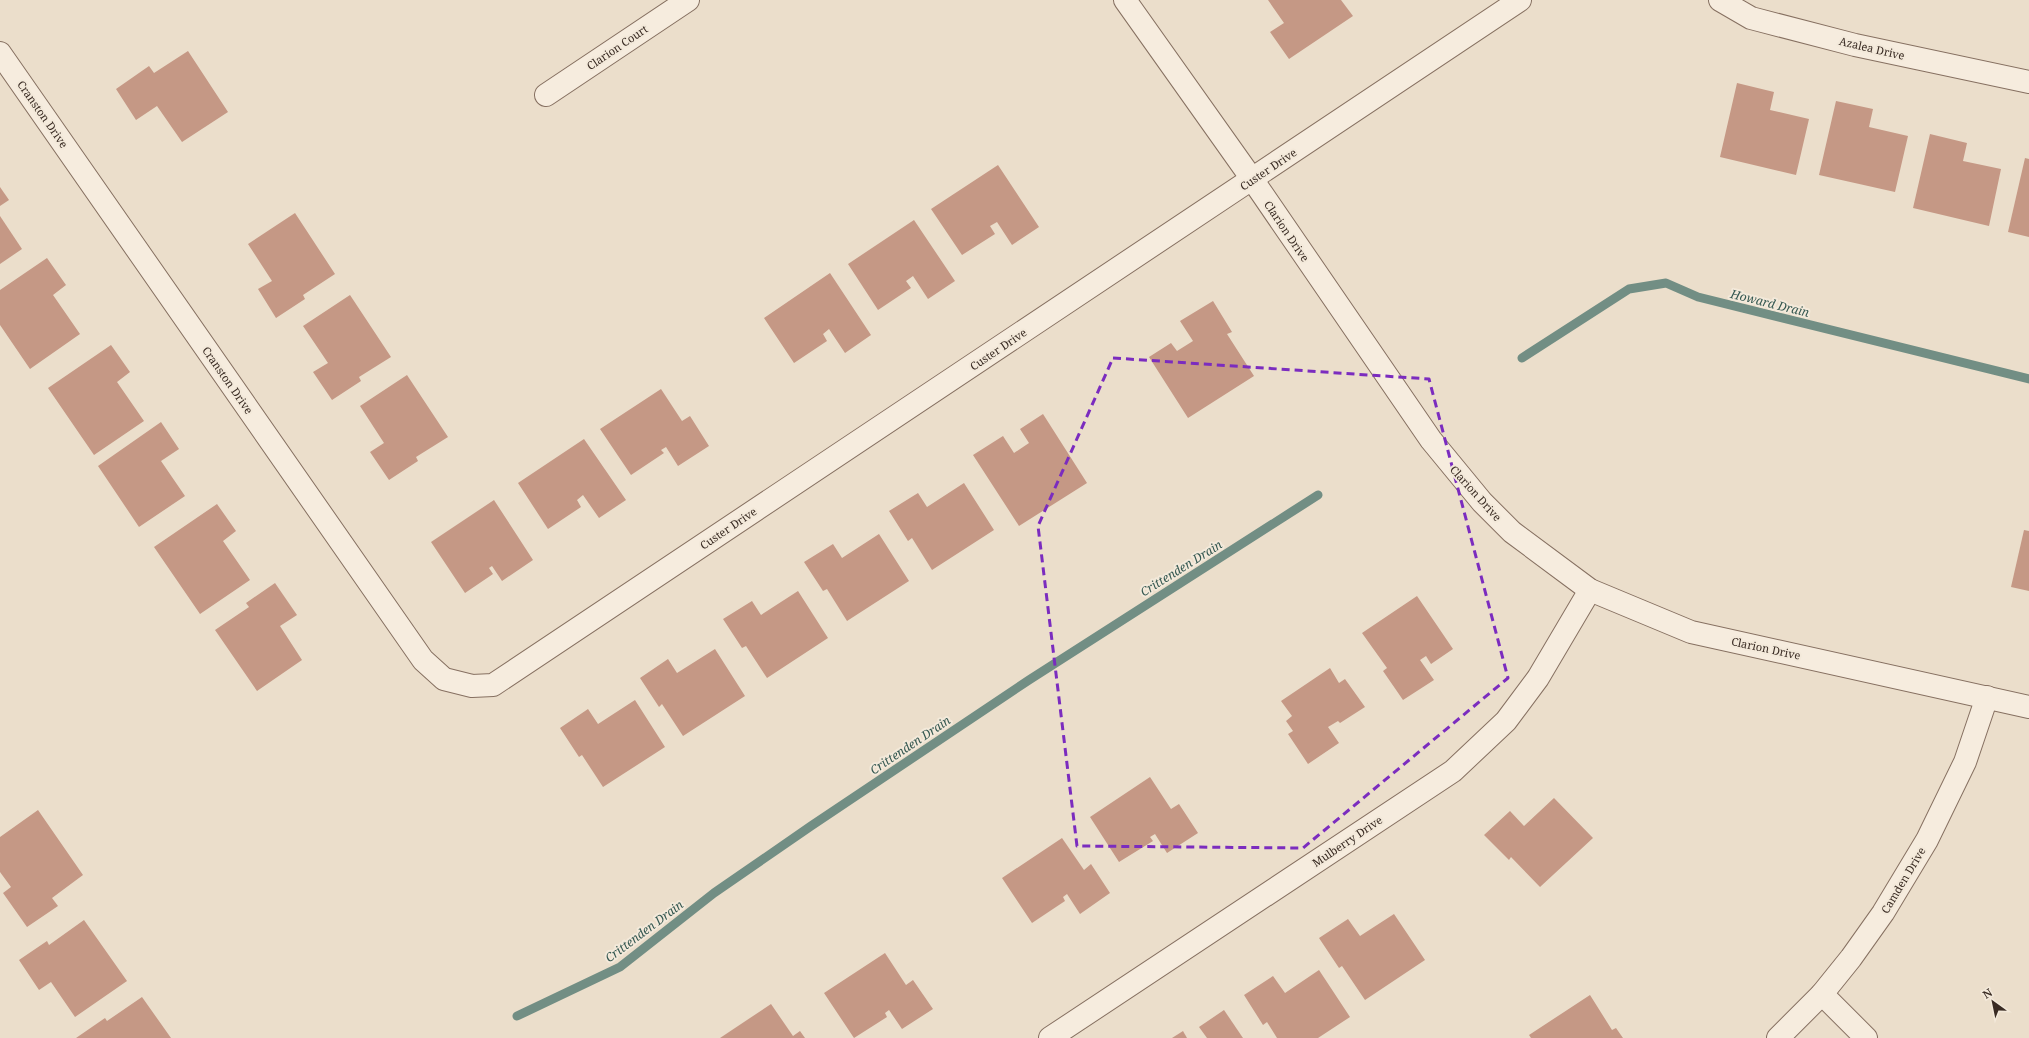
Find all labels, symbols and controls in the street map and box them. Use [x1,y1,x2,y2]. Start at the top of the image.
street label: Clarion Court [584,21,651,73]
street label: Azalea Drive [1838,33,1906,63]
street label: Cranston Drive [14,77,72,151]
street label: Custer Drive [1237,144,1299,194]
street label: Clarion Drive [1261,198,1313,264]
water label: Howard Drain [1728,285,1811,321]
street label: Custer Drive [967,324,1029,374]
street label: Cranston Drive [199,343,257,417]
street label: Clarion Drive [1447,462,1505,524]
street label: Custer Drive [697,503,759,553]
water label: Crittenden Drain [1137,536,1225,600]
street label: Clarion Drive [1730,633,1802,663]
water label: Crittenden Drain [866,712,954,778]
street label: Mulberry Drive [1309,812,1385,870]
street label: Camden Drive [1877,844,1929,916]
water label: Crittenden Drain [601,896,687,966]
north arrow [1973,982,2013,1022]
text: N [1980,984,1995,1002]

